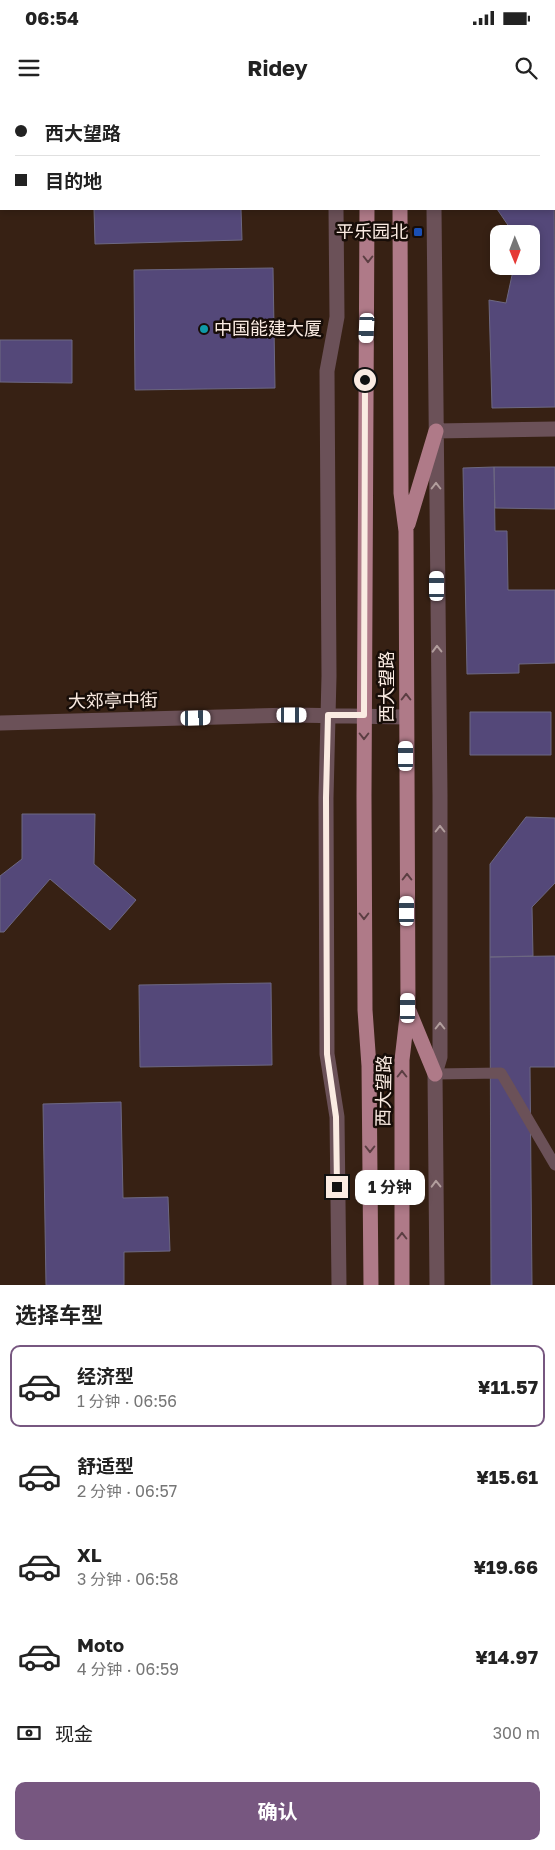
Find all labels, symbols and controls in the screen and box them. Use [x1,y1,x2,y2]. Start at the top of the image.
text: 06:54 [25,6,79,29]
icon: menu [15,54,43,82]
text: Ridey [247,54,308,81]
icon: search [512,54,540,82]
text: 西大望路 [45,121,121,144]
text: 目的地 [45,169,102,192]
place label: 平乐园北 [336,220,408,242]
north arrow [490,225,540,275]
map controls [490,225,540,275]
marker: 平乐园北 [412,226,424,238]
one-way arrow [363,256,373,263]
car [358,313,375,343]
place label: 中国能建大厦 [214,317,322,339]
marker: 中国能建大厦 [198,323,210,335]
route start [354,369,376,391]
one-way arrow [431,482,441,490]
car [429,571,444,601]
one-way arrow [432,644,442,652]
street label: 西大望路 [375,651,397,723]
street label: 大郊亭中街 [68,688,158,712]
one-way arrow [401,692,411,700]
car [277,708,307,723]
car [180,710,211,726]
one-way arrow [359,732,369,740]
car [398,741,413,771]
one-way arrow [435,824,445,832]
one-way arrow [402,872,412,880]
car [399,896,414,926]
one-way arrow [359,912,369,920]
car [400,993,415,1023]
one-way arrow [435,1022,445,1030]
street label: 西大望路 [371,1055,395,1127]
one-way arrow [397,1070,407,1078]
one-way arrow [365,1145,375,1153]
callout: 1 分钟 [354,1170,424,1204]
route end [326,1176,348,1198]
text: 1 分钟 [368,1177,412,1197]
one-way arrow [431,1180,441,1188]
one-way arrow [397,1232,407,1240]
text: 选择车型 [15,1301,103,1328]
icon: car [17,1364,62,1409]
text: 经济型 [77,1364,134,1387]
text: ¥11.57 [478,1375,538,1398]
text: 1 分钟 · 06:56 [77,1391,177,1411]
icon: car [17,1454,62,1499]
text: 舒适型 [77,1454,134,1477]
text: ¥15.61 [476,1465,538,1488]
text: 2 分钟 · 06:57 [77,1481,177,1501]
text: XL [77,1543,102,1566]
icon: car [17,1544,62,1589]
text: ¥19.66 [473,1555,538,1578]
text: 3 分钟 · 06:58 [77,1569,179,1589]
text: Moto [77,1633,124,1656]
icon: car [17,1634,62,1679]
text: ¥14.97 [475,1645,538,1668]
text: 4 分钟 · 06:59 [77,1659,179,1679]
icon: cash [15,1719,43,1747]
text: 现金 [55,1722,93,1745]
text: 300 m [493,1723,540,1743]
button: 确认 [15,1782,540,1840]

